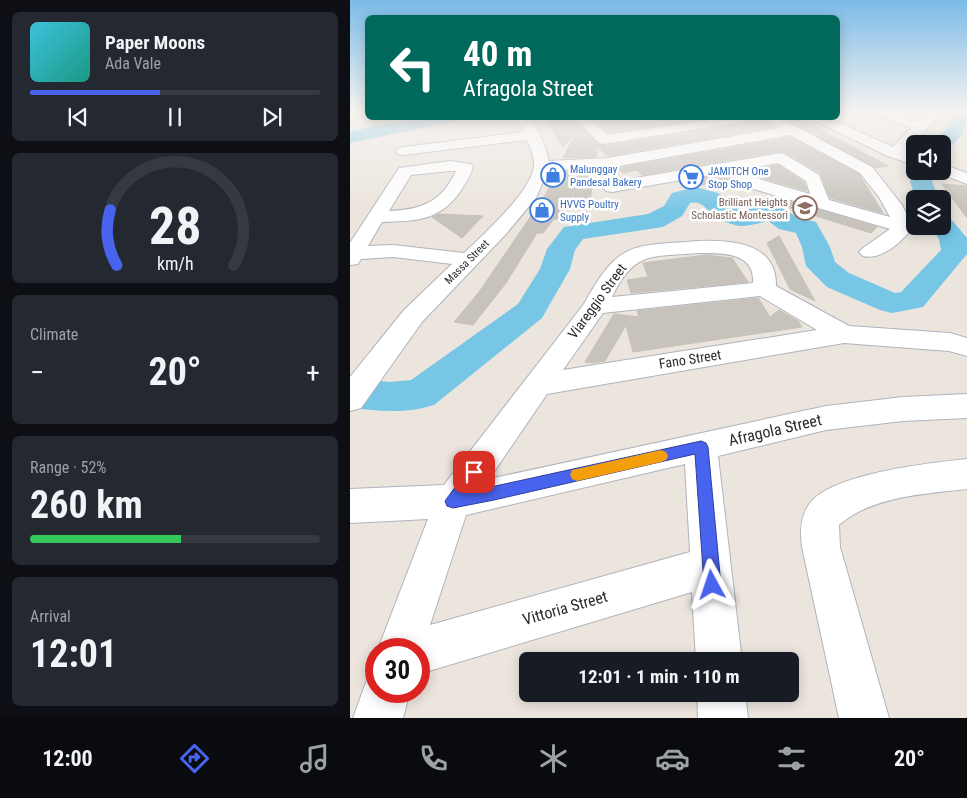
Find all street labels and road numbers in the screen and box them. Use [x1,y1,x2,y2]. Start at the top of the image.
street label: Massa Street [442,237,492,287]
street label: Viareggio Street [565,260,629,342]
street label: Fano Street [658,346,722,372]
street label: Afragola Street [727,410,824,450]
street label: Vittoria Street [520,587,610,629]

